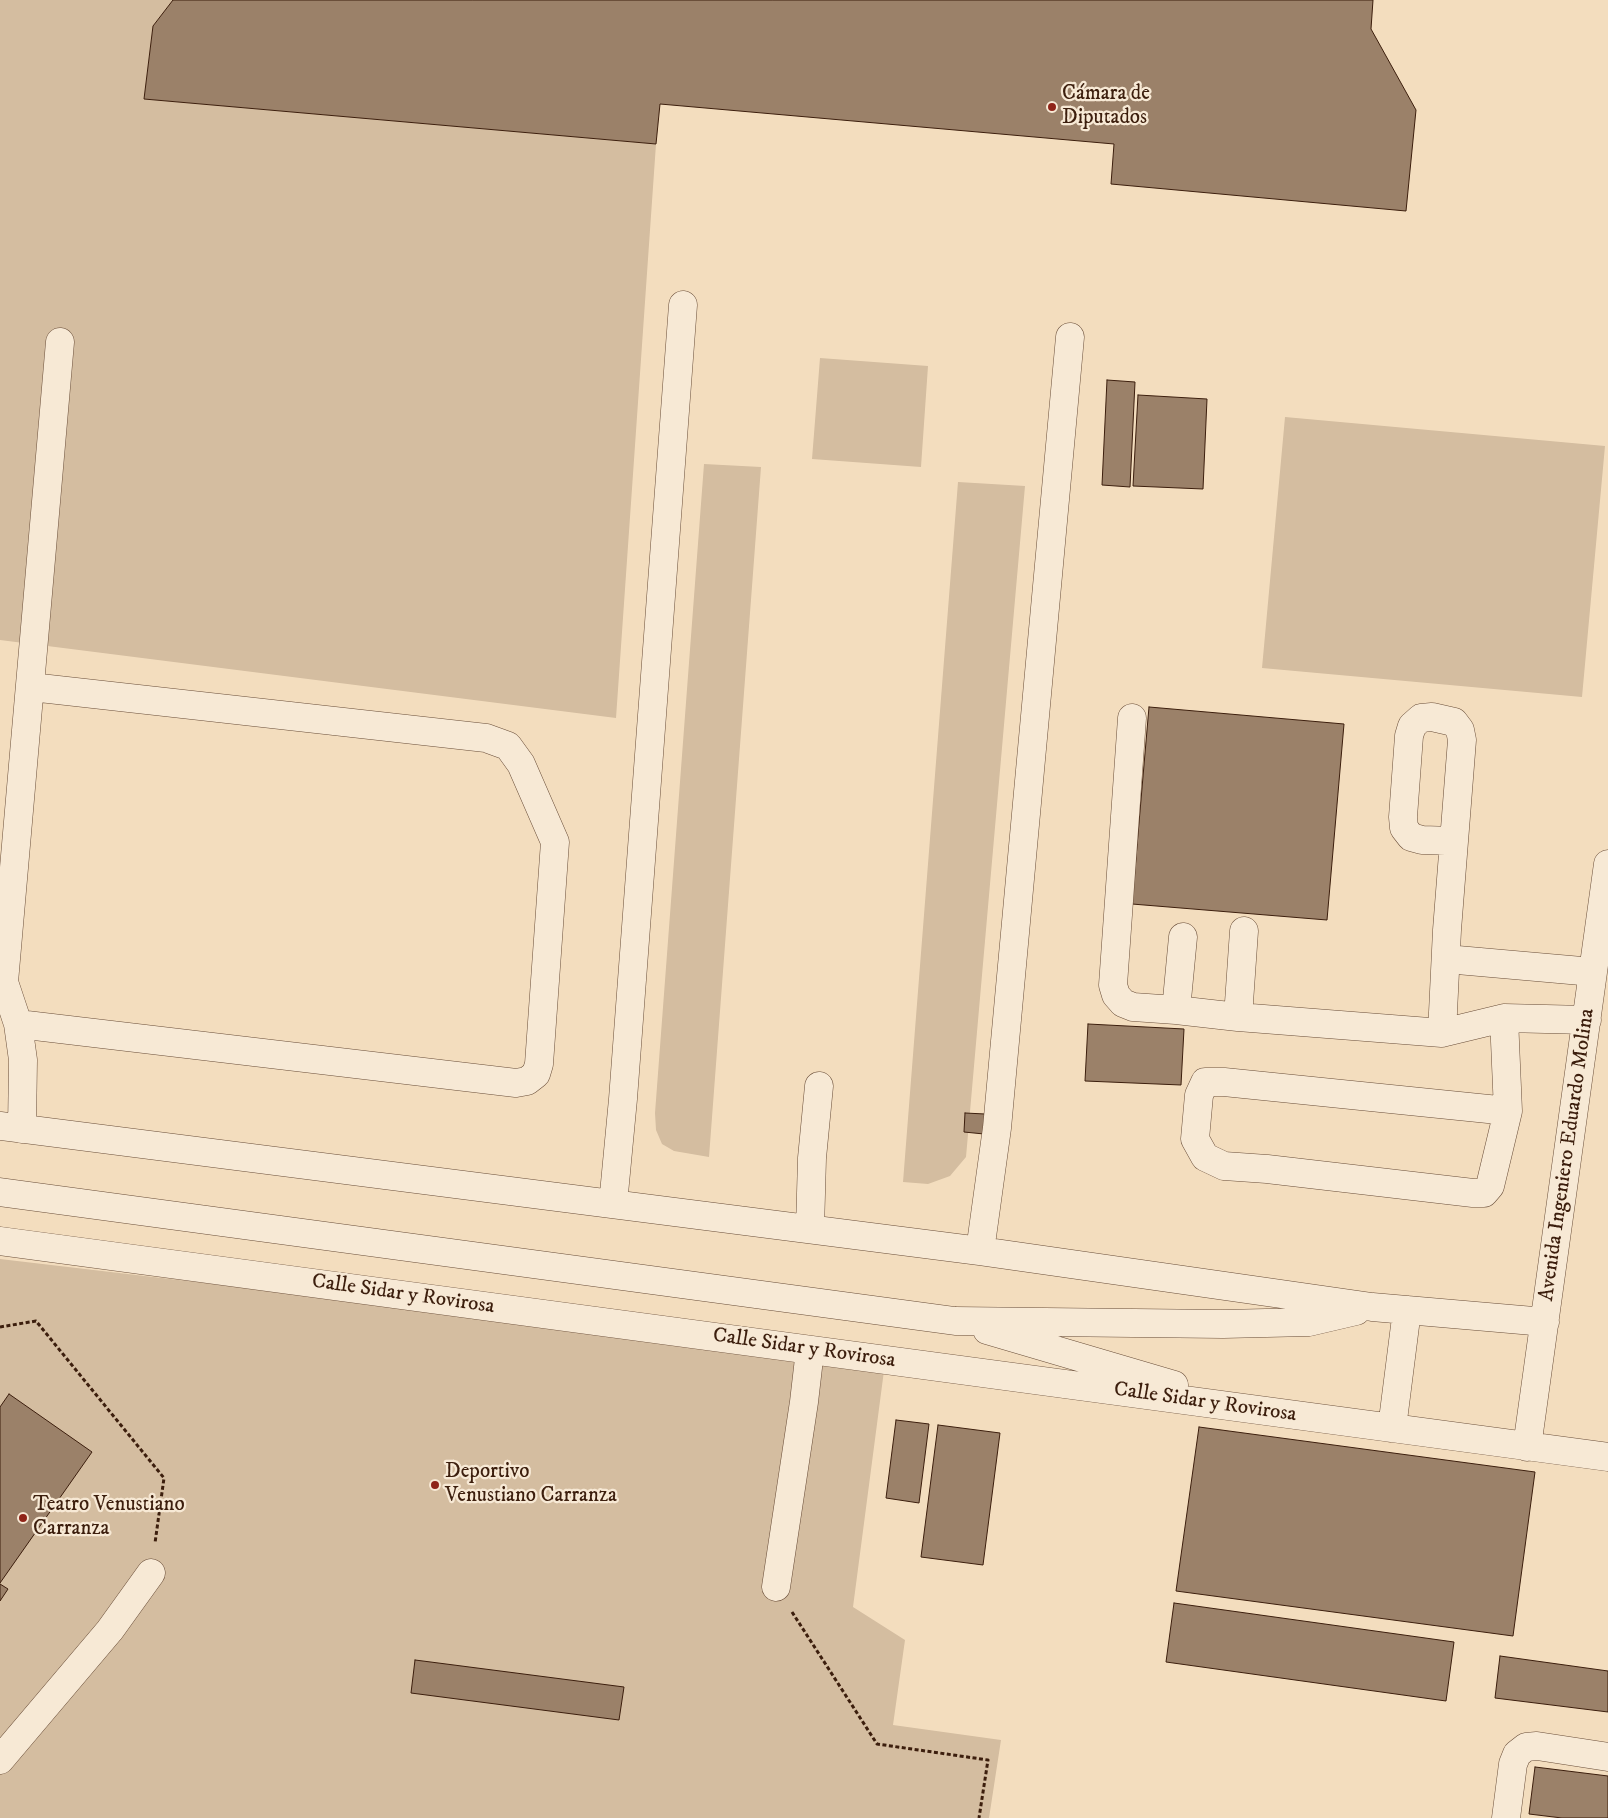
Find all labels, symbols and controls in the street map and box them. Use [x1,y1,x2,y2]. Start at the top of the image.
place label: Cámara de Diputados [1062,82,1150,132]
marker: Cámara de Diputados [1046,101,1058,113]
street label: Avenida Ingeniero Eduardo Molina [1535,1007,1601,1303]
street label: Calle Sidar y Rovirosa [310,1270,496,1320]
street label: Calle Sidar y Rovirosa [711,1324,897,1374]
street label: Calle Sidar y Rovirosa [1112,1378,1298,1428]
place label: Deportivo Venustiano Carranza [445,1460,617,1510]
marker: Deportivo Venustiano Carranza [429,1479,441,1491]
place label: Teatro Venustiano Carranza [33,1493,185,1543]
marker: Teatro Venustiano Carranza [17,1512,29,1524]

